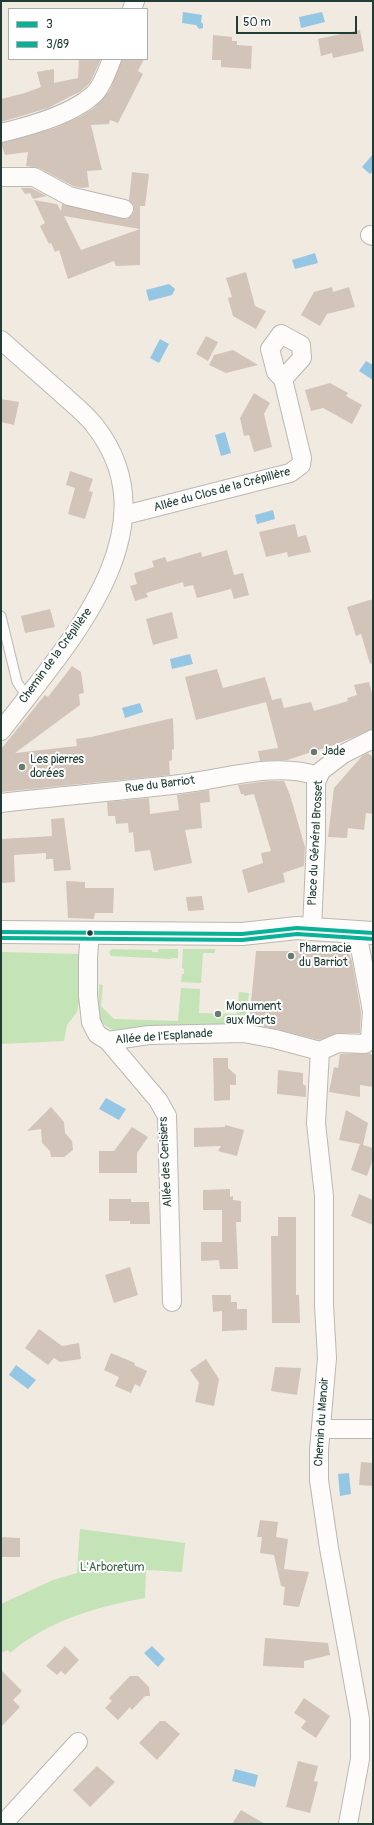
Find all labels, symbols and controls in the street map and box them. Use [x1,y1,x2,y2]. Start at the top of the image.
legend [8,8,148,60]
scale bar [238,8,359,34]
text: 50 m [243,15,271,30]
text: 3 [46,17,53,32]
text: 3/89 [46,37,69,52]
street label: Allée du Clos de la Crépillère [152,465,292,515]
street label: Chemin de la Crépillère [17,605,95,707]
place label: Jade [322,745,345,759]
marker: Jade [309,747,319,757]
place label: Les pierres dorées [30,753,84,781]
marker: Les pierres dorées [17,762,27,772]
street label: Rue du Barriot [124,774,196,796]
street label: Place du Général Brosset [306,780,326,906]
unlabelled marker [85,928,95,938]
place label: Pharmacie du Barriot [299,942,351,970]
marker: Pharmacie du Barriot [286,951,296,961]
place label: Monument aux Morts [226,1000,281,1028]
marker: Monument aux Morts [213,1009,223,1019]
street label: Allée de l'Esplanade [115,1026,213,1048]
street label: Allée des Cerisiers [156,1116,176,1208]
street label: Chemin du Manoir [312,1377,332,1467]
park label: L'Arboretum [80,1561,144,1575]

